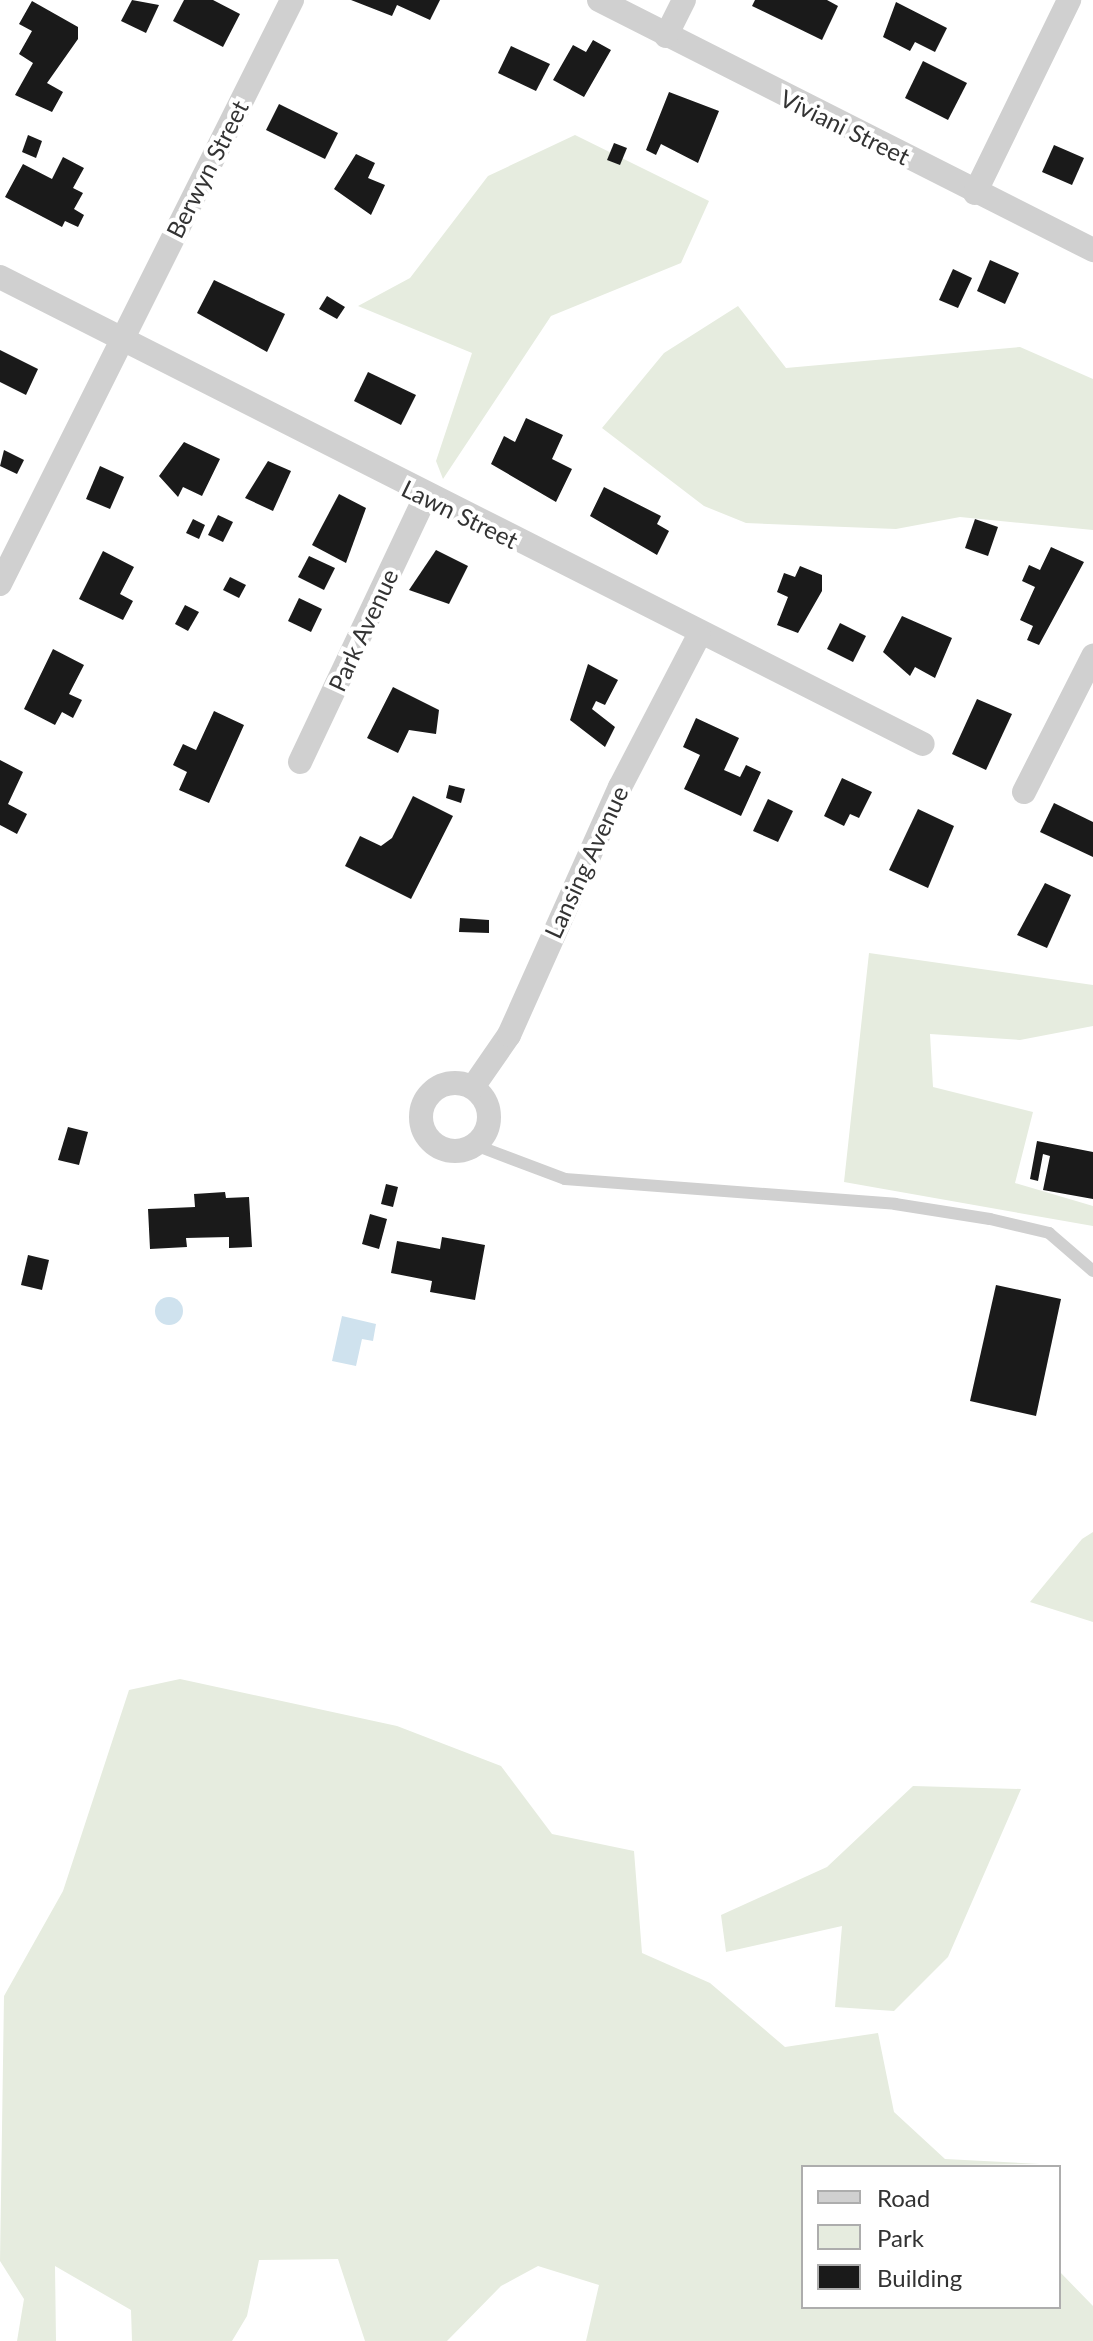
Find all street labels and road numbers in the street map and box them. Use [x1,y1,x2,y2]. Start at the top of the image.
street label: Viviani Street [776,83,914,171]
street label: Berwyn Street [160,95,254,243]
street label: Lawn Street [397,473,523,555]
street label: Park Avenue [322,564,404,696]
street label: Lansing Avenue [538,781,634,943]

